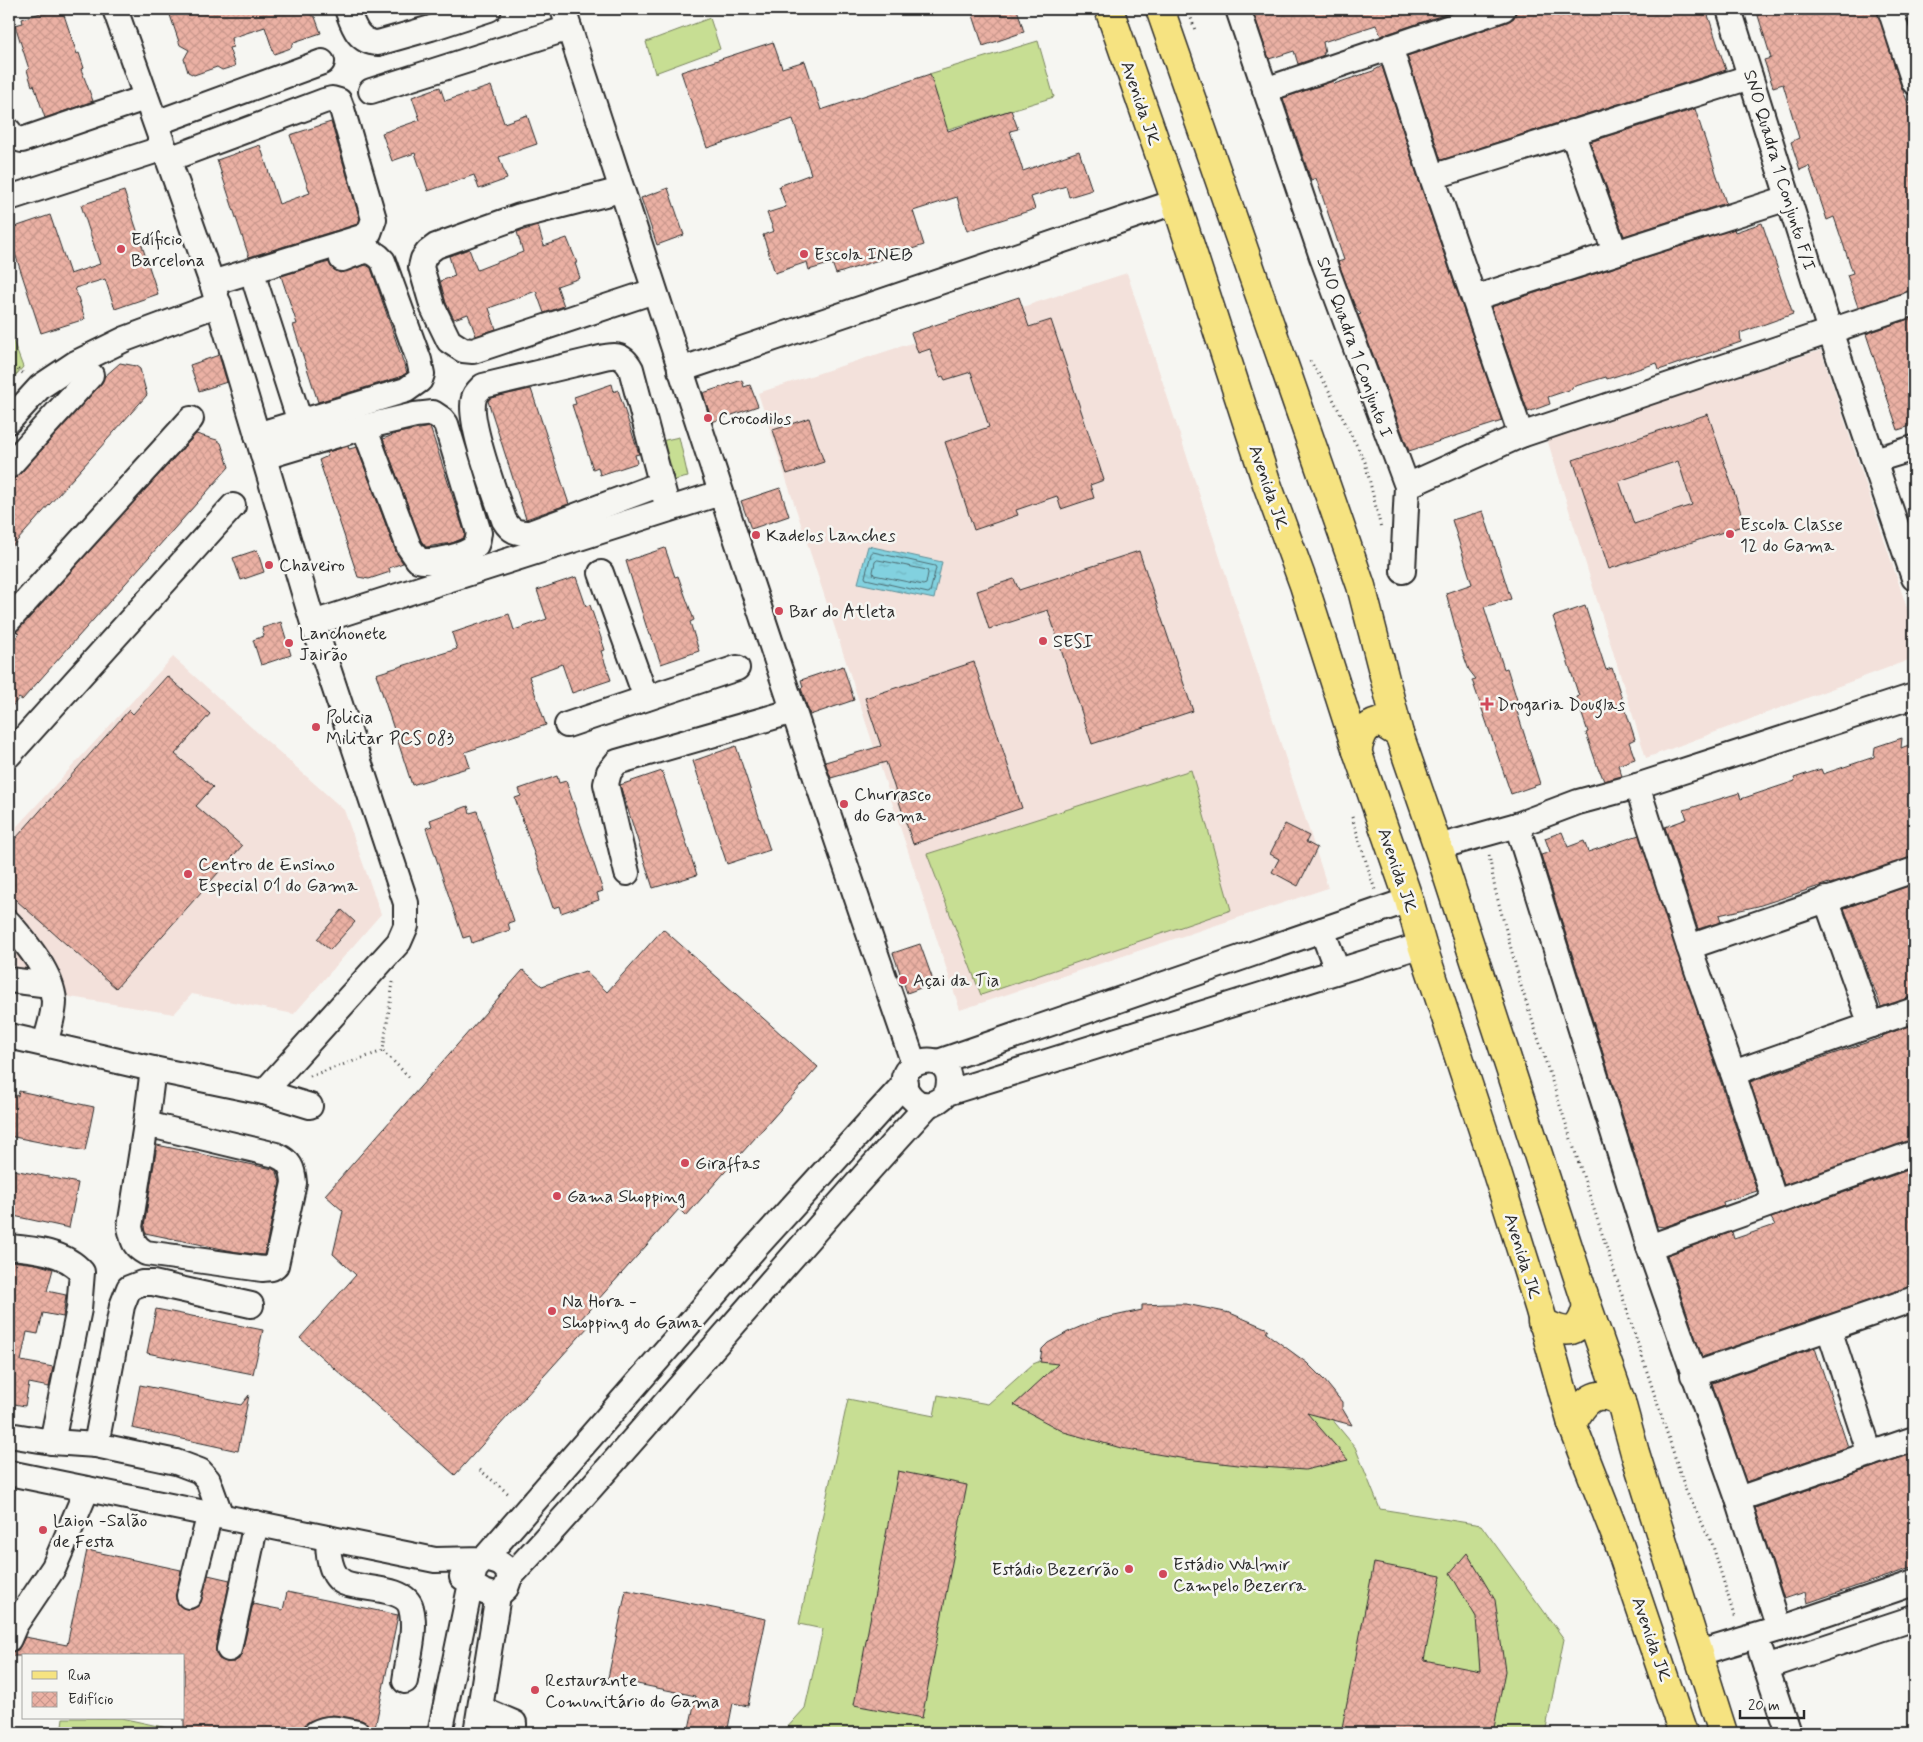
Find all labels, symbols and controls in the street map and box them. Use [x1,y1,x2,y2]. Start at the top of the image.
street label: Avenida JK [1114,58,1166,149]
street label: SNO Quadra 1 Conjunto F/I [1737,67,1821,274]
place label: Edíficio Barcelona [131,228,205,273]
marker: Edíficio Barcelona [115,243,127,255]
place label: Escola INEB [814,243,913,267]
marker: Escola INEB [798,248,810,260]
street label: SNO Quadra 1 Conjunto I [1310,254,1398,441]
place label: Crocodilos [718,407,792,431]
marker: Crocodilos [702,412,714,424]
street label: Avenida JK [1242,442,1294,533]
place label: Escola Classe 12 do Gama [1740,513,1843,558]
place label: Kadelos Lanches [766,524,896,548]
marker: Escola Classe 12 do Gama [1724,528,1736,540]
marker: Kadelos Lanches [750,529,762,541]
place label: Chaveiro [279,554,345,578]
marker: Chaveiro [263,559,275,571]
place label: Bar do Atleta [789,600,895,624]
marker: Bar do Atleta [773,605,785,617]
place label: Lanchonete Jairão [299,622,387,667]
place label: SESI [1053,630,1093,654]
marker: SESI [1037,635,1049,647]
marker: Lanchonete Jairão [283,637,295,649]
place label: Drogaria Douglas [1497,693,1625,719]
marker: Drogaria Douglas [1481,698,1493,710]
place label: Policia Militar PCS 083 [326,706,454,751]
marker: Policia Militar PCS 083 [310,721,322,733]
place label: Churrasco do Gama [854,783,931,828]
marker: Churrasco do Gama [838,798,850,810]
street label: Avenida JK [1371,825,1423,916]
place label: Centro de Ensino Especial 01 do Gama [198,853,358,898]
marker: Centro de Ensino Especial 01 do Gama [182,868,194,880]
place label: Açai da Tia [913,969,999,993]
marker: Açai da Tia [897,974,909,986]
place label: Giraffas [695,1152,760,1176]
marker: Giraffas [679,1157,691,1169]
place label: Gama Shopping [567,1185,685,1209]
marker: Gama Shopping [551,1190,563,1202]
street label: Avenida JK [1498,1211,1546,1302]
place label: Na Hora - Shopping do Gama [562,1290,702,1335]
marker: Na Hora - Shopping do Gama [546,1305,558,1317]
place label: Laion -Salão de Festa [53,1509,147,1554]
marker: Laion -Salão de Festa [37,1524,49,1536]
place label: Estádio Walmir Campelo Bezerra [1173,1553,1306,1598]
place label: Estádio Bezerrão [992,1558,1119,1582]
marker: Estádio Bezerrão [1123,1563,1135,1575]
marker: Estádio Walmir Campelo Bezerra [1157,1568,1169,1580]
street label: Avenida JK [1625,1594,1677,1685]
legend [22,1654,185,1720]
text: Rua [68,1666,91,1686]
place label: Restaurante Comunitário do Gama [545,1669,720,1714]
marker: Restaurante Comunitário do Gama [529,1684,541,1696]
scale bar [1740,1687,1804,1719]
text: Edifício [68,1690,113,1710]
text: 20 m [1748,1696,1780,1716]

